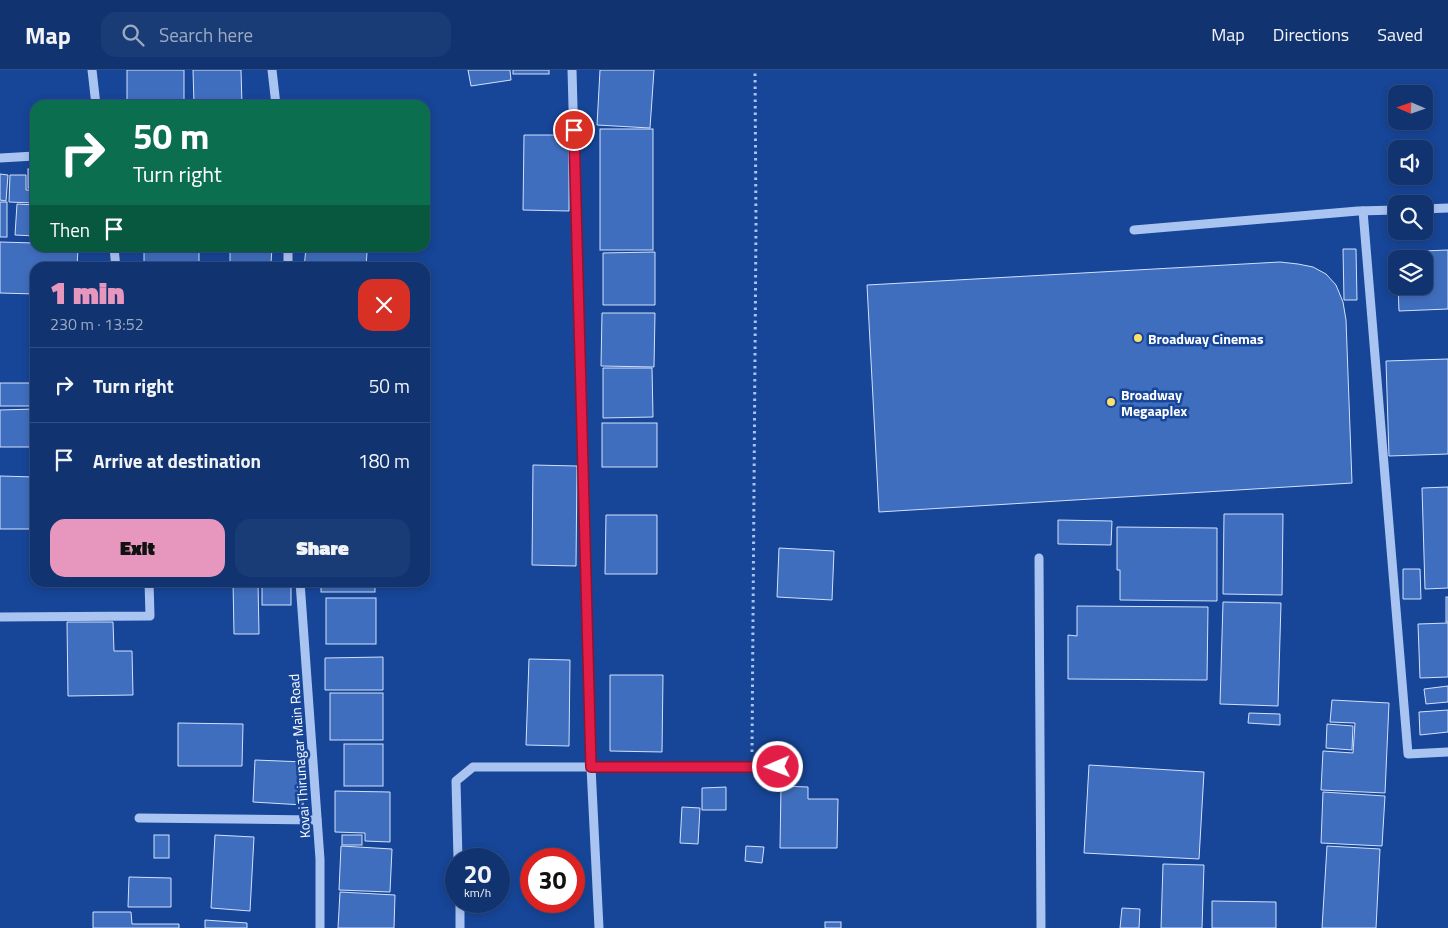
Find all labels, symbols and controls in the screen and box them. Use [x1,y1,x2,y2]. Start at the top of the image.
search box [101,12,451,57]
text: Map [25,17,71,53]
text: Search here [159,20,253,49]
icon: search [119,21,147,49]
text: Map [1211,21,1245,48]
text: Directions [1273,21,1349,48]
text: Saved [1377,21,1423,48]
north arrow [1388,85,1432,130]
map controls [1388,85,1433,295]
text: 50 m [133,109,209,163]
pin [553,109,595,151]
icon: arrive [560,116,588,144]
icon: right [50,120,115,185]
button: sound [1388,140,1433,185]
text: Turn right [133,157,222,191]
button: search [1388,195,1433,240]
text: Then [50,215,90,244]
icon: arrive [100,215,128,243]
button: layers [1388,250,1433,295]
text: 1 min [50,270,125,316]
button: close [358,279,410,331]
text: 230 m · 13:52 [50,312,144,336]
place label: Broadway Cinemas [1148,328,1264,349]
marker: Broadway Cinemas [1132,332,1144,344]
icon: right [50,371,78,399]
text: Turn right [93,371,174,400]
text: 50 m [369,371,410,400]
place label: Broadway Megaaplex [1121,384,1187,421]
marker: Broadway Megaaplex [1105,396,1117,408]
icon: arrive [50,446,78,474]
text: Arrive at destination [93,446,261,475]
text: 180 m [358,446,410,475]
button: Exit [50,519,225,577]
button: Share [235,519,410,577]
street label: Kovai Thirunagar Main Road [283,673,315,839]
position arrow [751,740,803,792]
speed limit sign: 30 [520,848,585,913]
text: 20 [463,855,492,893]
text: km/h [464,883,491,902]

